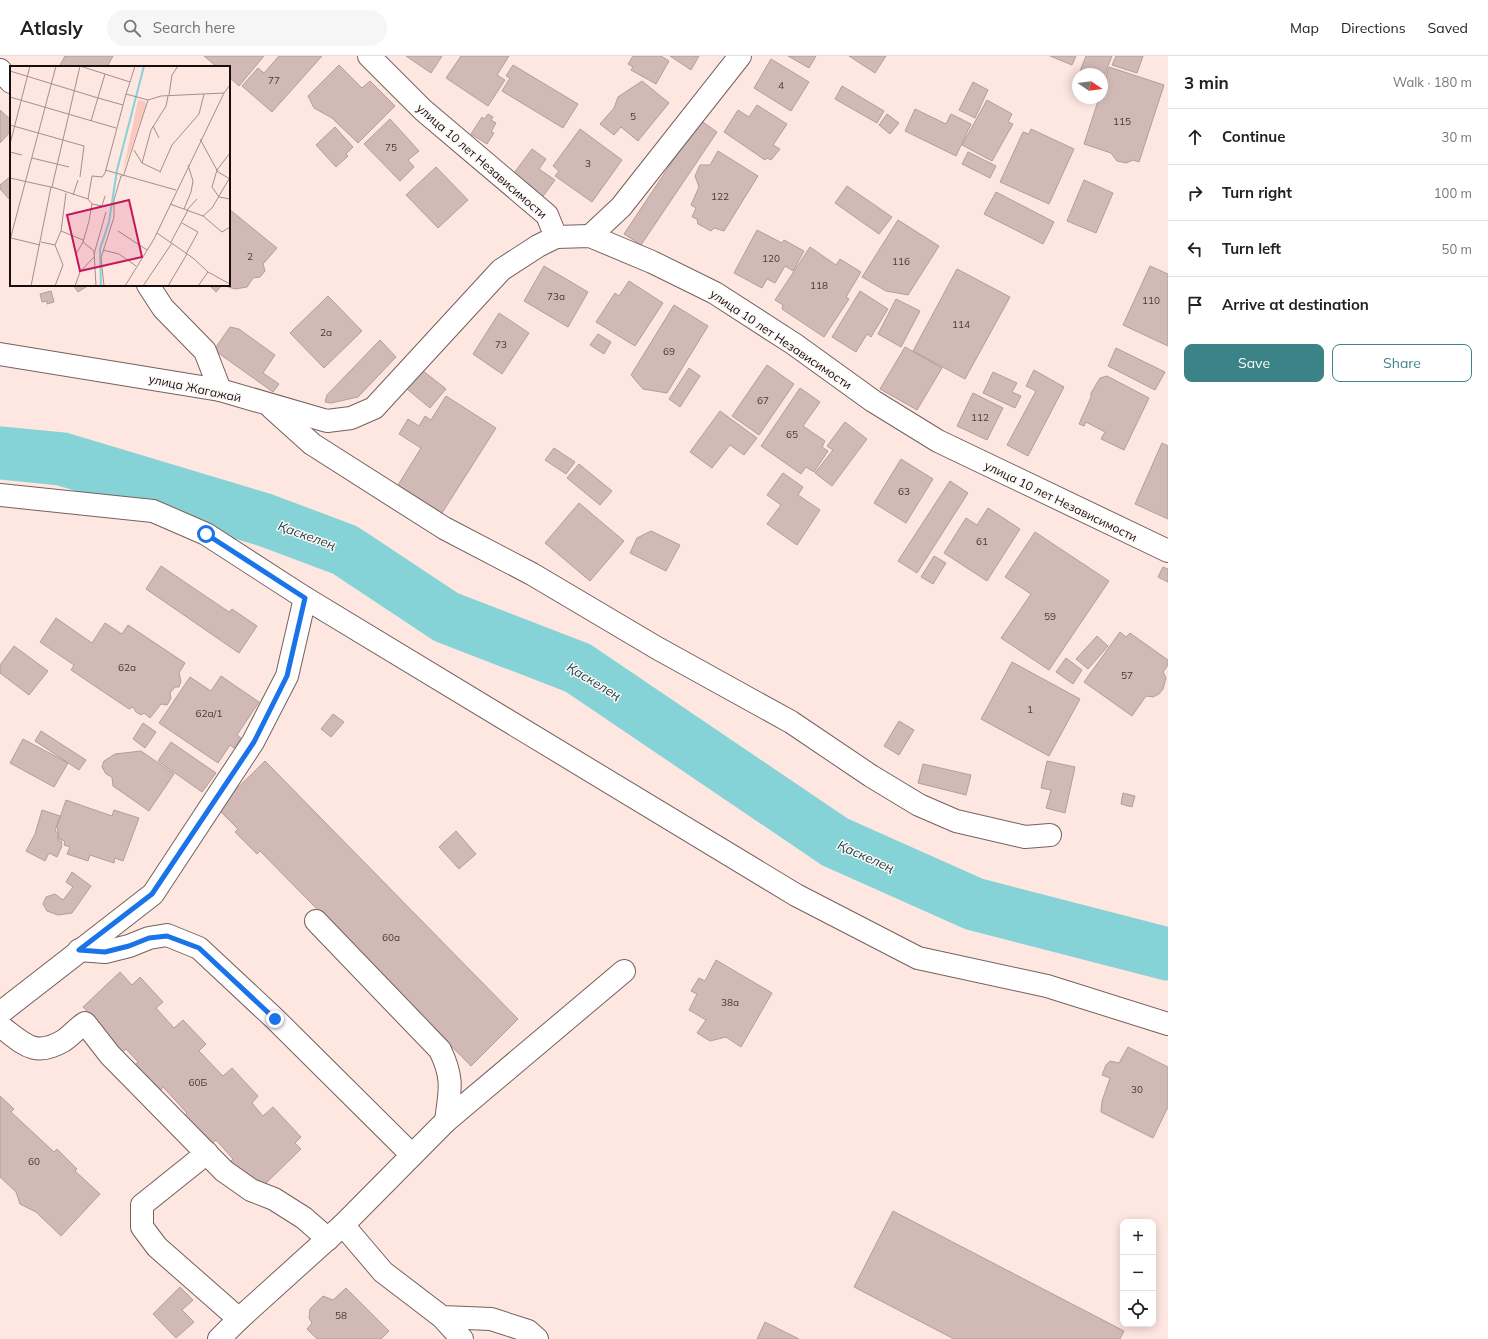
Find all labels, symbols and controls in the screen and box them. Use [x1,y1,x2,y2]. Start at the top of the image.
search box [107,10,387,46]
text: Atlasly [20,16,83,40]
icon: search [121,17,143,39]
text: Search here [153,18,235,37]
text: Map [1290,19,1319,37]
text: Directions [1341,19,1406,37]
text: Saved [1428,19,1468,37]
inset map [10,66,230,286]
north arrow [1072,68,1108,104]
text: 3 min [1184,72,1229,93]
house number: 77 [268,74,280,87]
text: Walk · 180 m [1393,74,1472,90]
house number: 4 [778,79,784,92]
street label: улица 10 лет Независимости [414,100,550,222]
house number: 5 [630,110,636,123]
house number: 115 [1113,115,1131,128]
icon: ahead [1184,126,1206,148]
text: Continue [1222,127,1285,146]
text: 30 m [1442,129,1472,145]
house number: 75 [385,141,397,154]
house number: 3 [585,157,591,170]
icon: right [1184,182,1206,204]
text: Turn right [1222,183,1292,202]
text: 100 m [1434,185,1472,201]
house number: 122 [711,190,729,203]
icon: left [1184,238,1206,260]
text: Turn left [1222,239,1281,258]
text: 50 m [1442,241,1472,257]
house number: 2 [247,250,253,263]
house number: 120 [762,252,780,265]
house number: 116 [892,255,910,268]
house number: 118 [810,279,828,292]
street label: улица 10 лет Независимости [707,286,855,392]
house number: 73а [547,290,565,303]
house number: 110 [1142,294,1160,307]
icon: arrive [1184,294,1206,316]
text: Arrive at destination [1222,295,1369,314]
house number: 114 [952,318,970,331]
house number: 2а [320,326,332,339]
house number: 73 [495,338,507,351]
button: Save [1184,344,1324,382]
button: Share [1332,344,1472,382]
house number: 69 [663,345,675,358]
street label: улица Жагажай [147,371,243,405]
house number: 67 [757,394,769,407]
house number: 112 [971,411,989,424]
house number: 65 [786,428,798,441]
street label: улица 10 лет Независимости [982,457,1140,545]
house number: 63 [898,485,910,498]
water label: Қаскелең [276,517,338,553]
route start [197,525,215,543]
house number: 61 [976,535,988,548]
house number: 59 [1044,610,1056,623]
water label: Қаскелең [564,659,624,703]
house number: 62а [118,661,136,674]
house number: 57 [1121,669,1133,682]
house number: 1 [1027,703,1033,716]
house number: 62а/1 [196,707,222,720]
water label: Қаскелең [835,836,897,876]
house number: 60а [382,931,400,944]
house number: 38а [721,996,739,1009]
route end [266,1010,284,1028]
house number: 60Б [189,1076,208,1089]
house number: 30 [1131,1083,1143,1096]
house number: 60 [28,1155,40,1168]
map controls [1120,1219,1156,1327]
button: + [1120,1219,1156,1255]
button: − [1120,1255,1156,1291]
button: locate [1120,1291,1156,1327]
house number: 58 [335,1309,347,1322]

